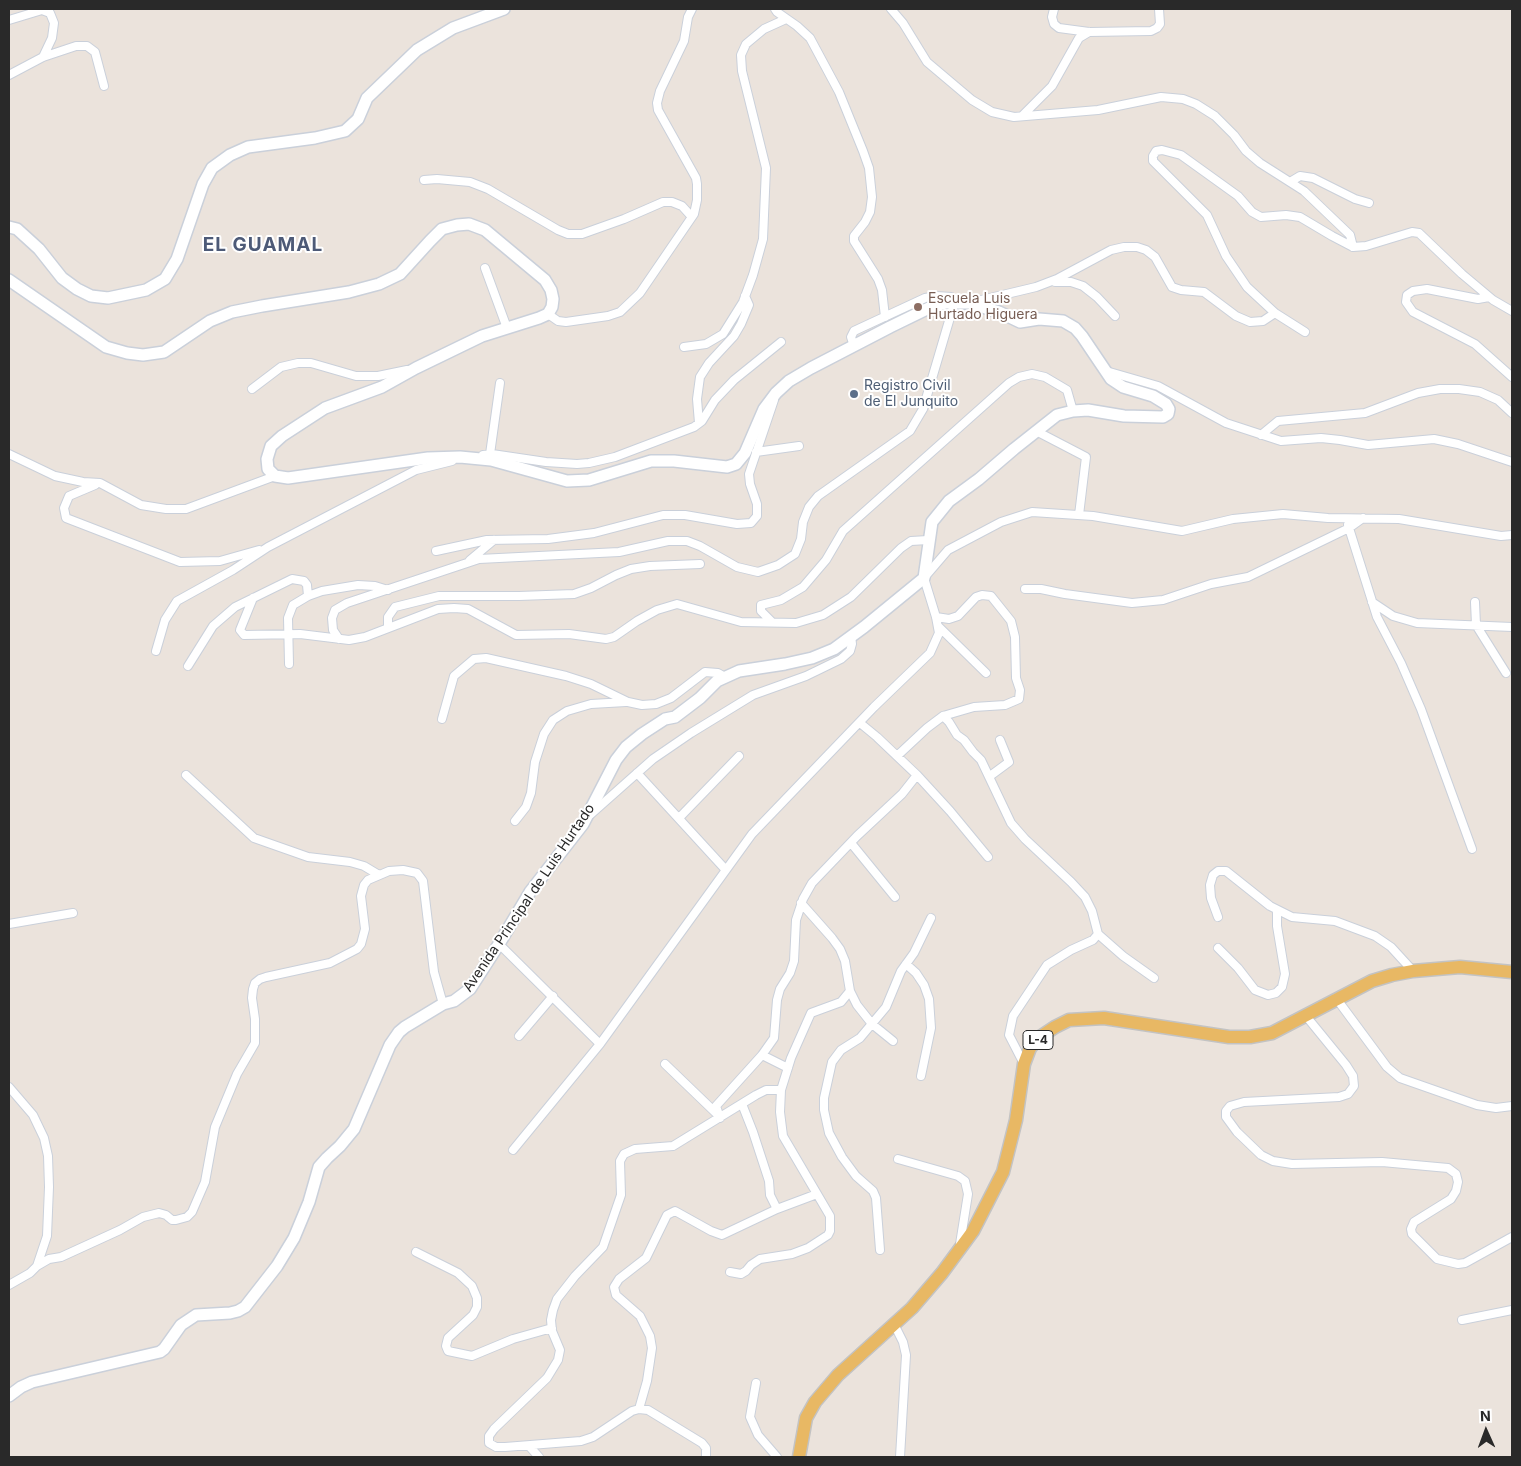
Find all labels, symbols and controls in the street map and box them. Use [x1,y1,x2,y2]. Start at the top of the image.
district label: EL GUAMAL [202,234,324,256]
place label: Escuela Luis Hurtado Higuera [928,291,1038,324]
marker: Escuela Luis Hurtado Higuera [912,301,924,313]
place label: Registro Civil de El Junquito [864,378,958,411]
marker: Registro Civil de El Junquito [848,388,860,400]
street label: Avenida Principal de Luis Hurtado [460,801,598,995]
road number: L-4 [1023,1030,1053,1050]
north arrow [1461,1406,1511,1456]
text: N [1480,1407,1491,1424]

